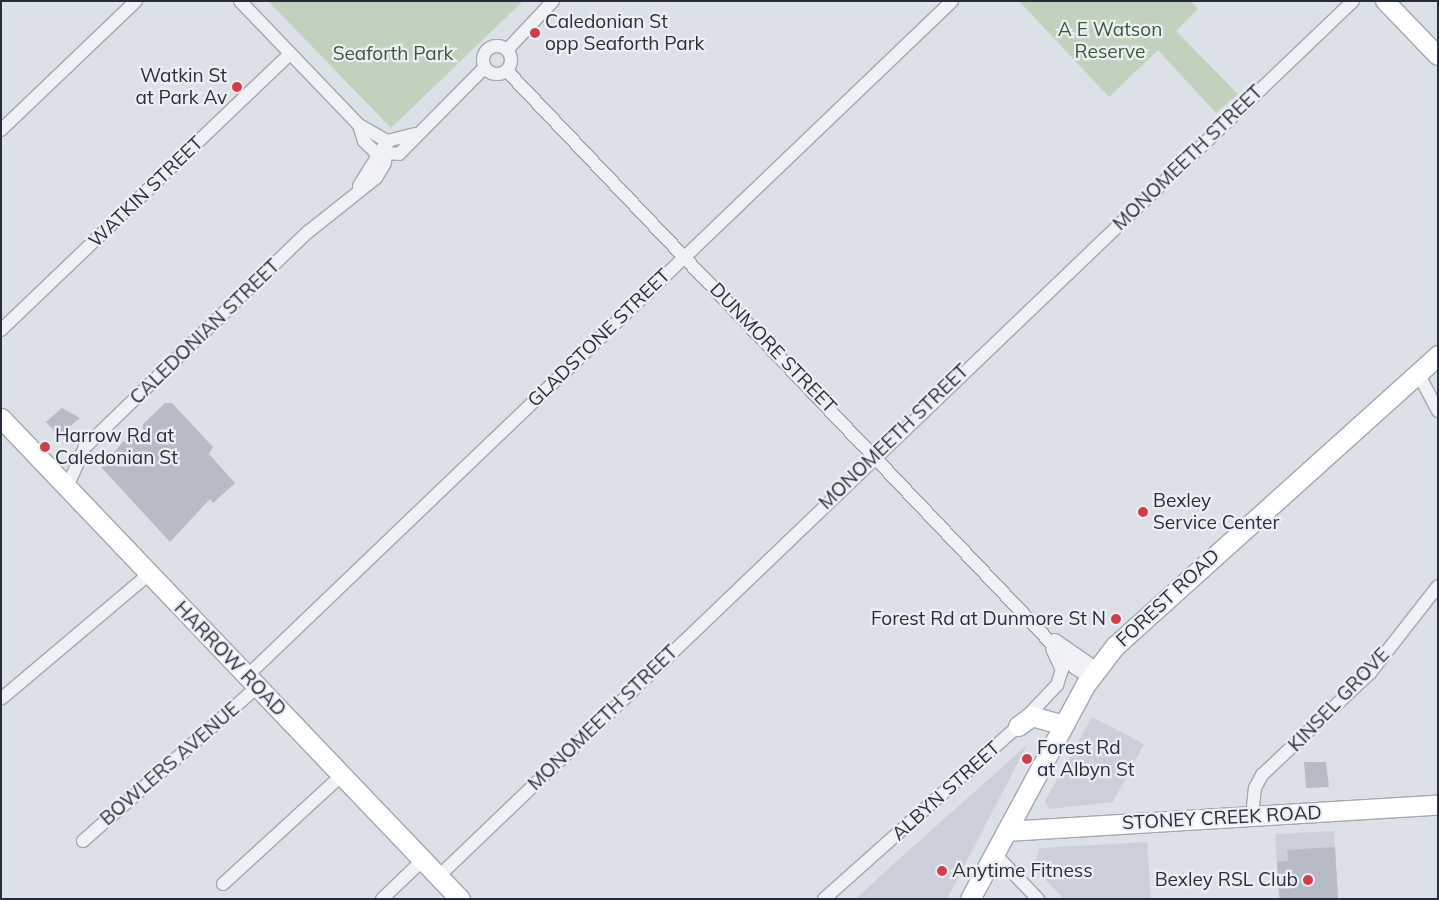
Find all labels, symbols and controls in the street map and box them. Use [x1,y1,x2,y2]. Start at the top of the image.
place label: Caledonian St opp Seaforth Park [545,11,704,55]
park label: A E Watson Reserve [1058,19,1162,63]
marker: Caledonian St opp Seaforth Park [529,27,541,39]
park label: Seaforth Park [333,43,453,65]
place label: Watkin St at Park Av [135,65,227,109]
marker: Watkin St at Park Av [231,81,243,93]
street label: MONOMEETH STREET [1109,81,1267,235]
street label: WATKIN STREET [84,132,208,252]
street label: CALEDONIAN STREET [126,255,284,409]
street label: GLADSTONE STREET [523,264,675,412]
street label: DUNMORE STREET [705,278,841,418]
street label: MONOMEETH STREET [815,360,973,514]
place label: Harrow Rd at Caledonian St [55,425,178,469]
marker: Harrow Rd at Caledonian St [39,441,51,453]
place label: Bexley Service Center [1153,490,1279,534]
marker: Bexley Service Center [1137,506,1149,518]
street label: FOREST ROAD [1112,544,1224,652]
street label: HARROW ROAD [169,597,291,721]
place label: Forest Rd at Dunmore St N [871,608,1106,630]
marker: Forest Rd at Dunmore St N [1110,613,1122,625]
street label: MONOMEETH STREET [524,641,682,795]
street label: KINSEL GROVE [1284,643,1394,757]
street label: BOWLERS AVENUE [96,698,244,830]
street label: ALBYN STREET [887,736,1005,846]
place label: Forest Rd at Albyn St [1037,737,1134,781]
marker: Forest Rd at Albyn St [1021,753,1033,765]
street label: STONEY CREEK ROAD [1122,801,1322,835]
place label: Anytime Fitness [952,860,1093,882]
marker: Anytime Fitness [936,865,948,877]
place label: Bexley RSL Club [1155,869,1298,891]
marker: Bexley RSL Club [1302,874,1314,886]

